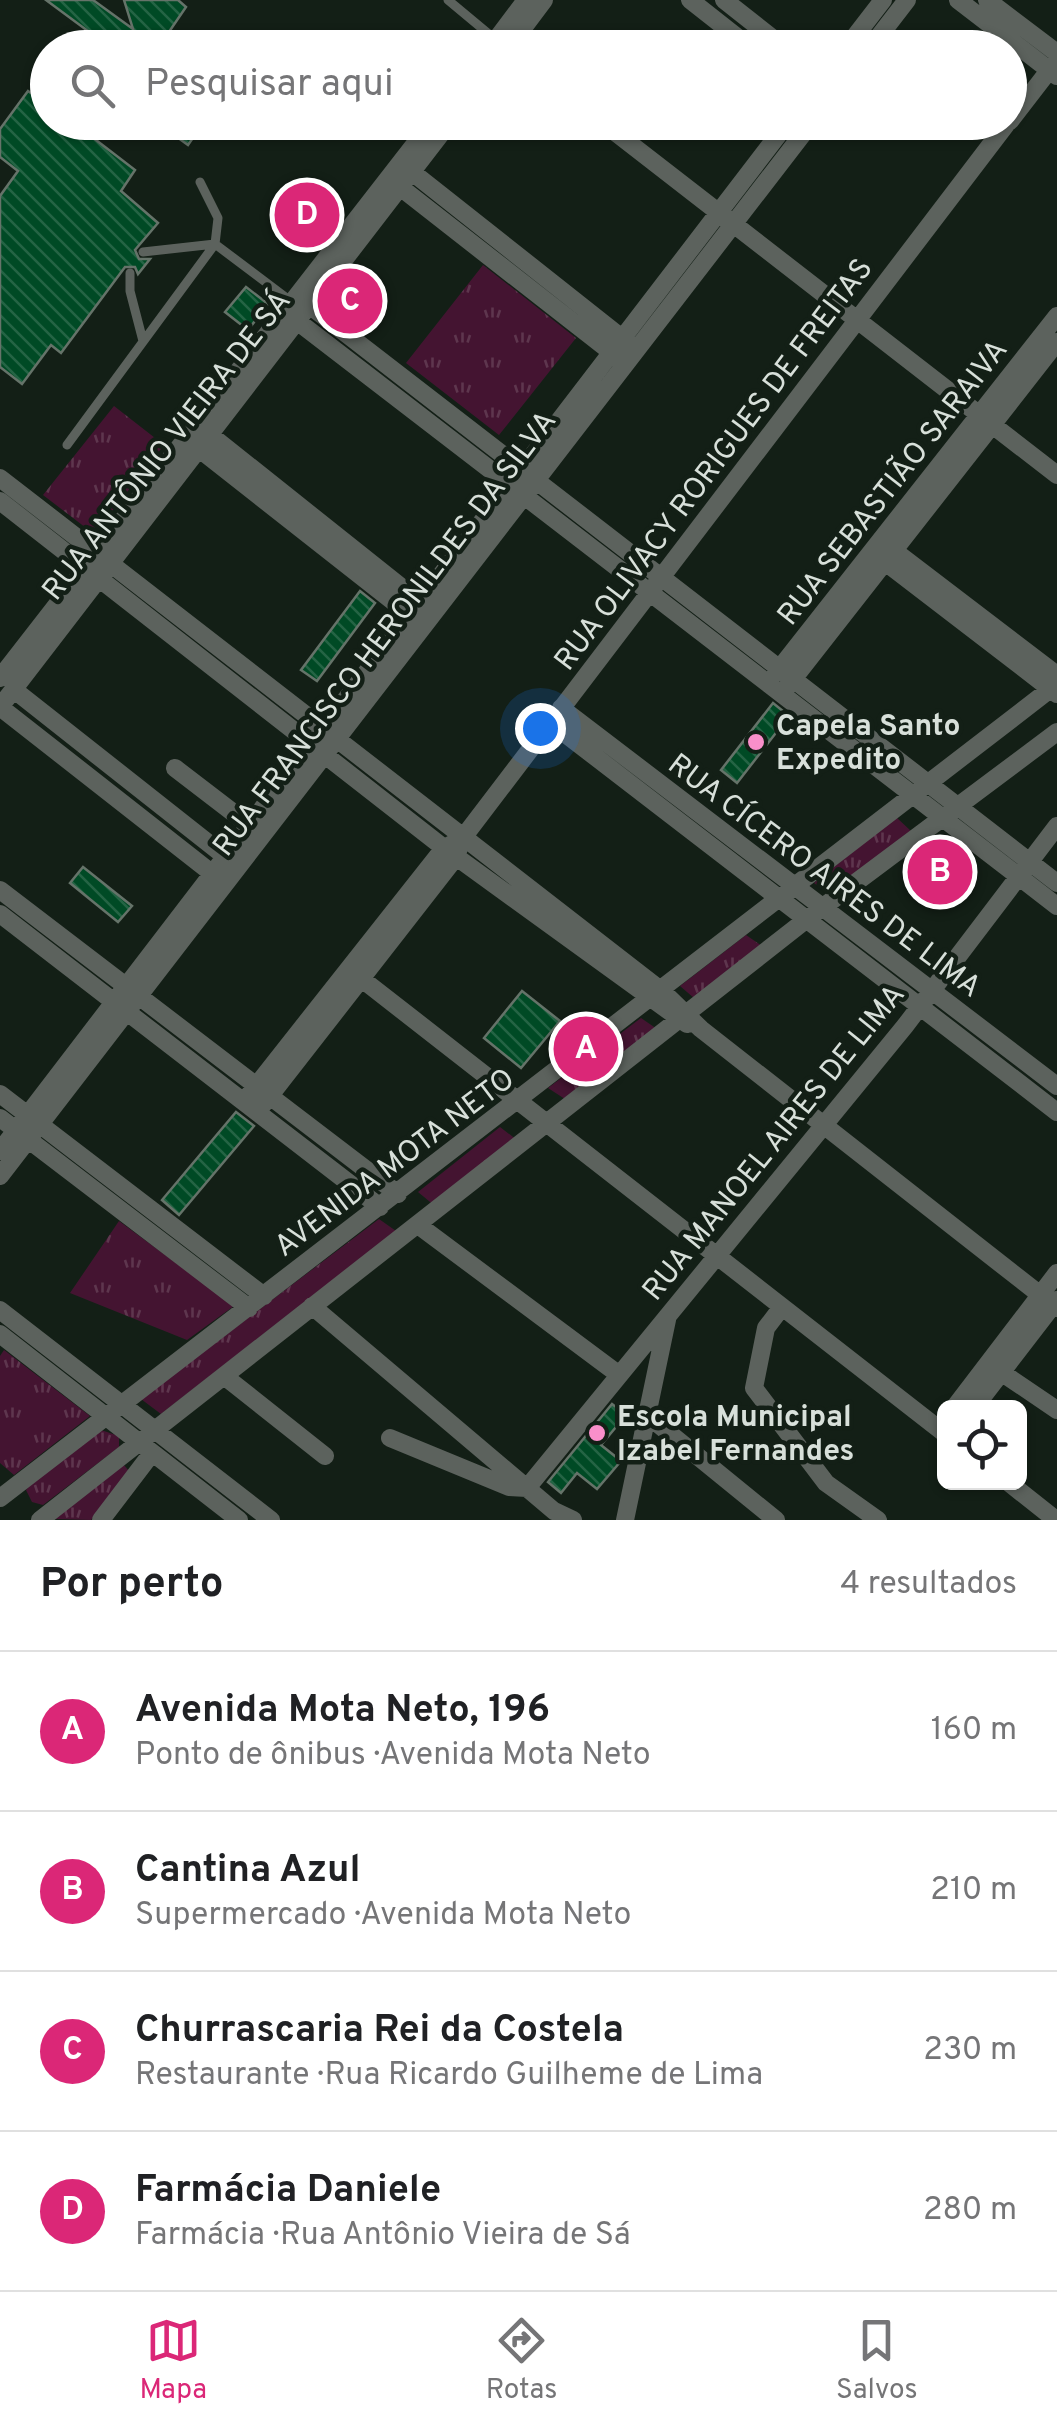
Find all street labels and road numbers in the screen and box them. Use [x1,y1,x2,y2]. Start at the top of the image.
street label: RUA OLIVACY RORIGUES DE FREITAS [548,252,882,679]
street label: RUA ANTÔNIO VIEIRA DE SÁ [33,283,300,609]
street label: RUA SEBASTIÃO SARAIVA [769,332,1017,634]
street label: RUA FRANCISCO HERONILDES DA SILVA [206,404,566,865]
street label: RUA CÍCERO AIRES DE LIMA [660,745,989,1007]
street label: RUA MANOEL AIRES DE LIMA [636,978,914,1309]
street label: AVENIDA MOTA NETO [268,1062,523,1266]

